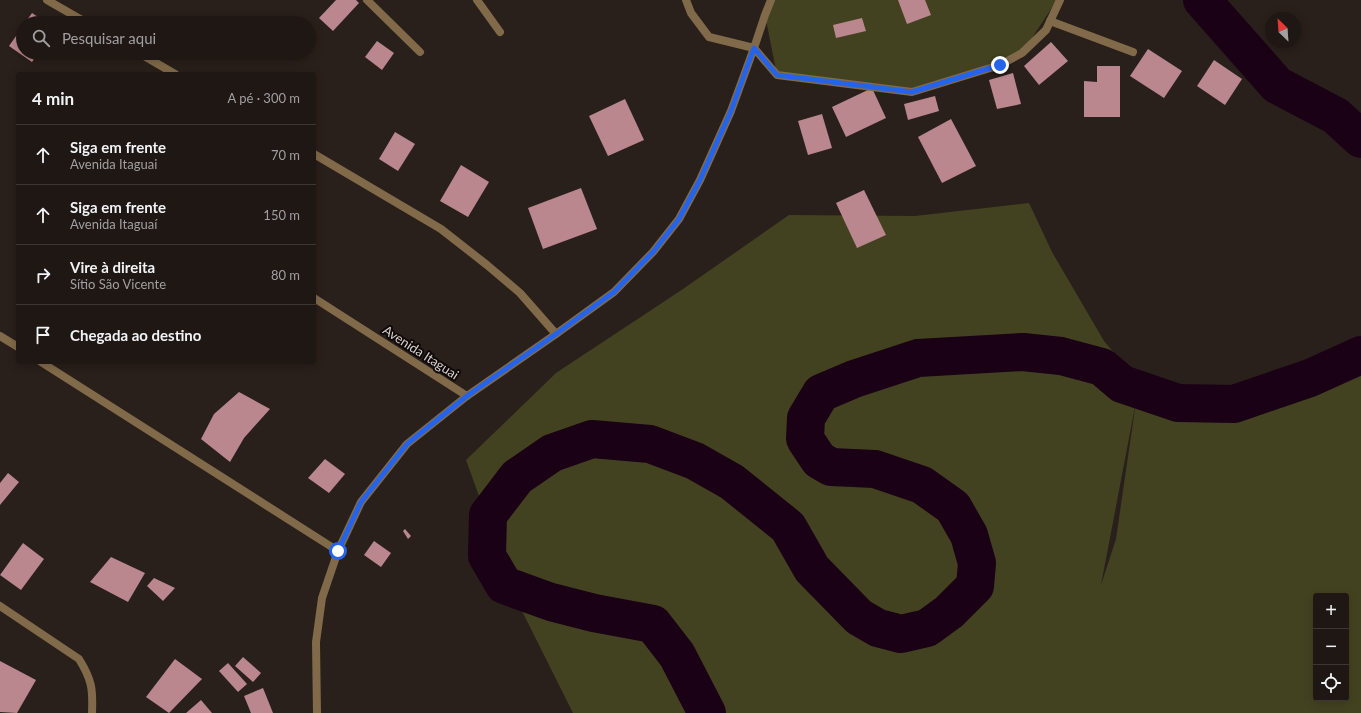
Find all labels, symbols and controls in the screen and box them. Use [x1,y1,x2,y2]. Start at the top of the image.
north arrow [1265,12,1301,48]
search box [16,16,316,60]
icon: search [30,27,52,49]
text: Pesquisar aqui [62,29,156,47]
route end [991,56,1009,74]
text: 4 min [32,88,74,109]
text: A pé · 300 m [227,90,300,106]
text: Siga em frente [70,138,166,156]
icon: ahead [32,144,54,166]
text: 70 m [271,147,300,163]
text: Avenida Itaguai [70,156,157,172]
text: Siga em frente [70,198,166,216]
icon: ahead [32,204,54,226]
text: 150 m [263,207,300,223]
text: Avenida Itaguaí [70,216,157,232]
text: Vire à direita [70,258,155,276]
icon: right [32,264,54,286]
text: 80 m [271,267,300,283]
text: Sítio São Vicente [70,276,166,292]
street label: Avenida Itaguai [380,322,462,382]
icon: arrive [32,324,54,346]
text: Chegada ao destino [70,326,201,344]
route start [329,542,347,560]
map controls [1313,593,1349,701]
button: + [1313,593,1349,629]
button: − [1313,629,1349,665]
button: locate [1313,665,1349,701]

